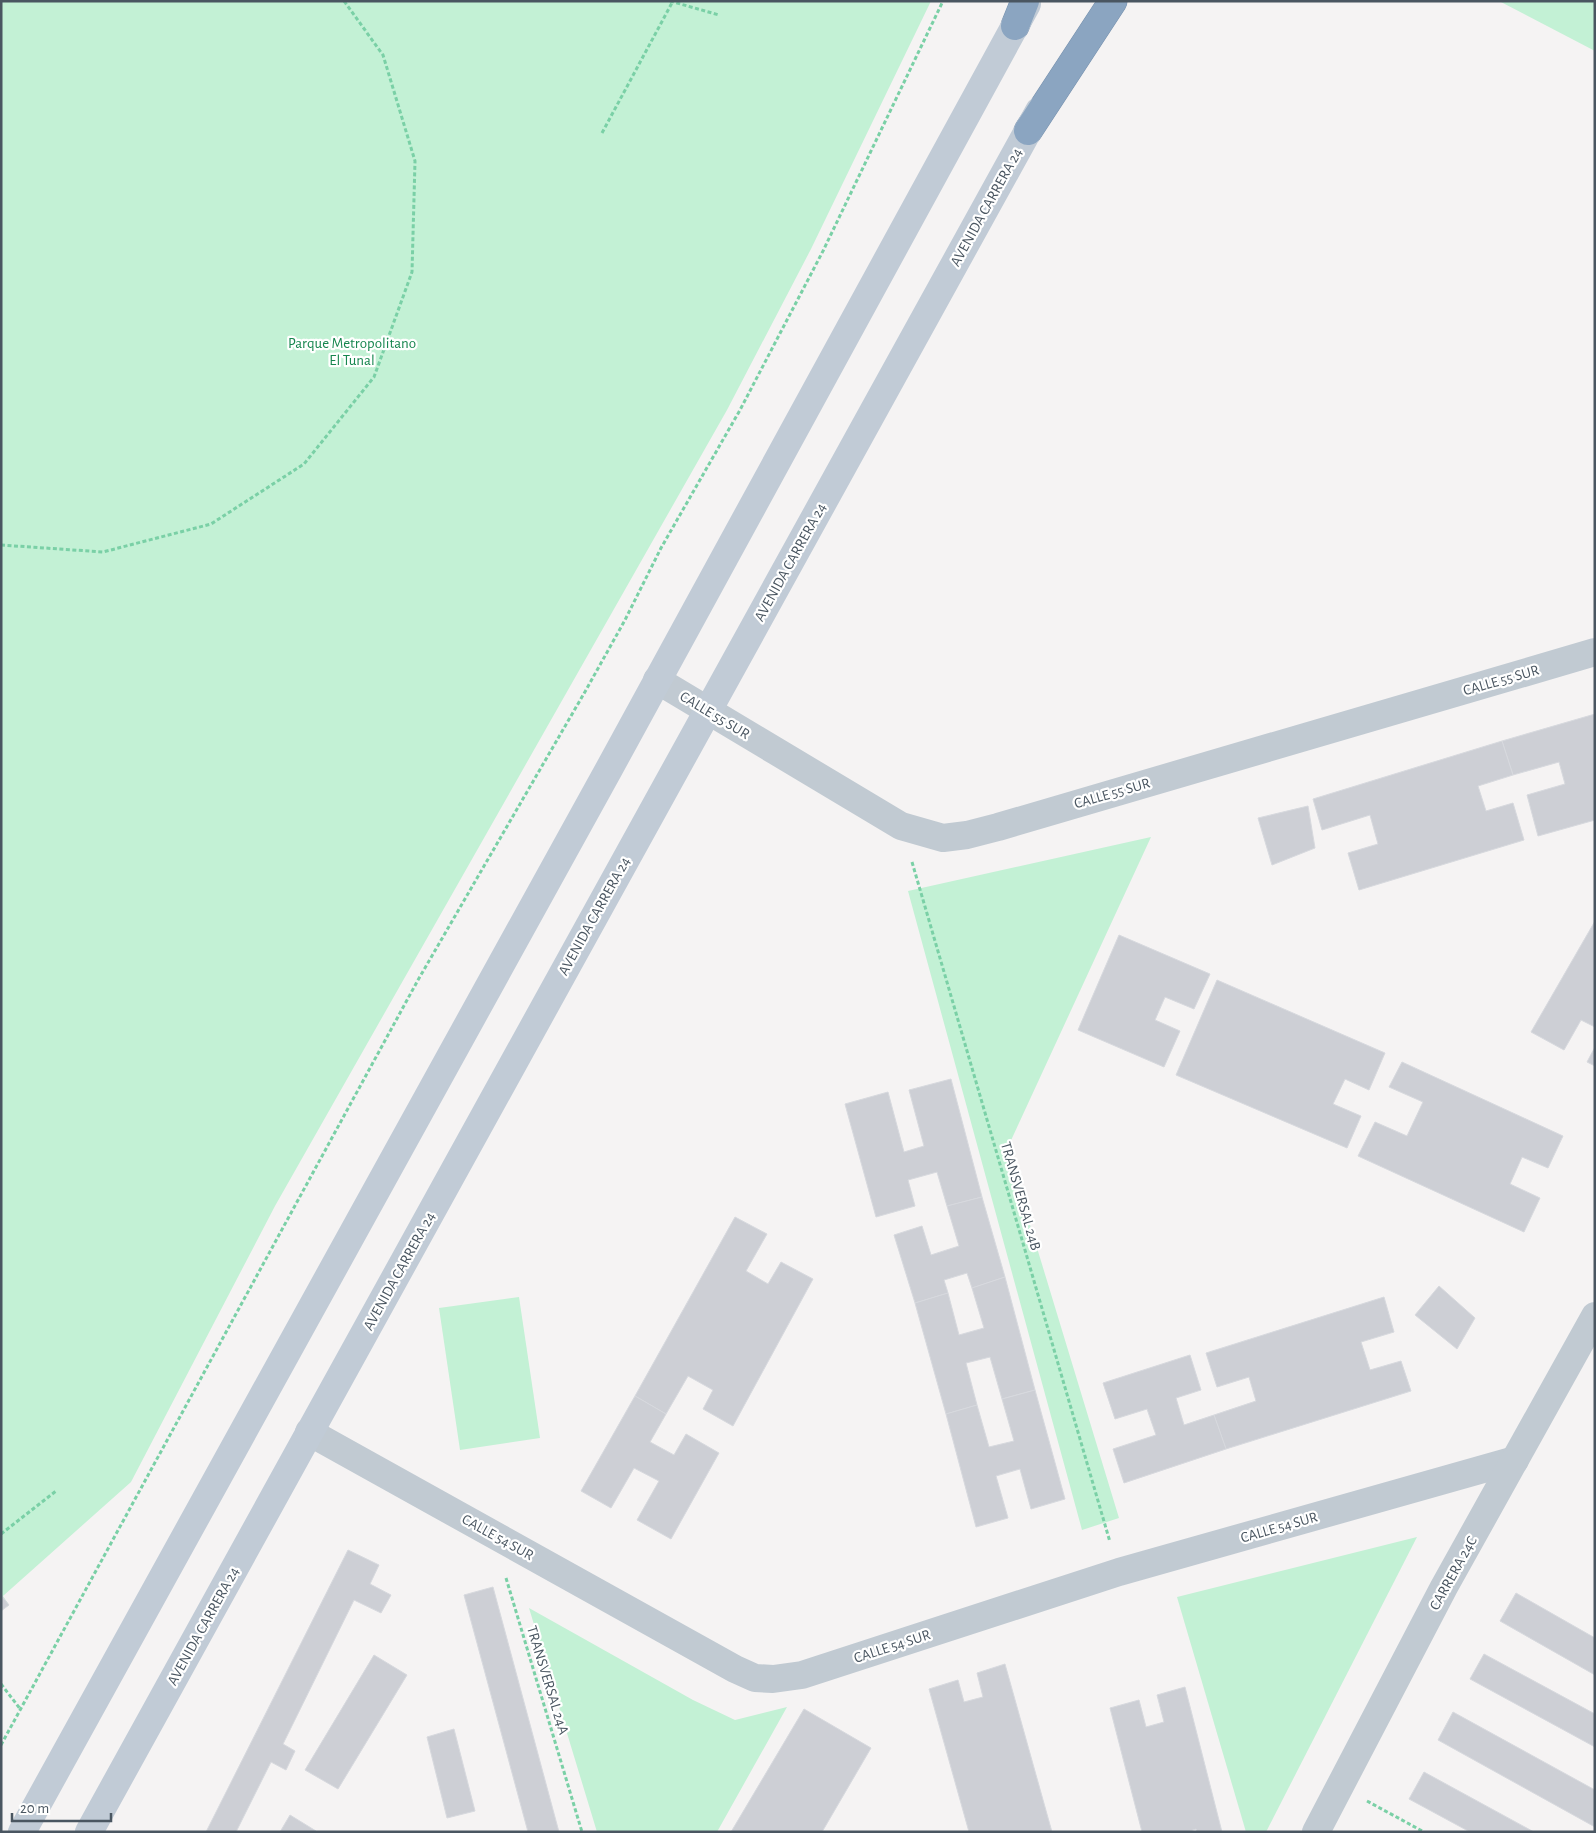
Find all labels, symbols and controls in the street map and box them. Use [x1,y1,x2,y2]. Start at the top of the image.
street label: AVENIDA CARRERA 24 [948,146,1025,269]
park label: Parque Metropolitano El Tunal [288,336,416,368]
street label: AVENIDA CARRERA 24 [752,501,829,624]
street label: CALLE 55 SUR [1461,662,1541,699]
street label: CALLE 55 SUR [677,689,752,742]
street label: CALLE 55 SUR [1072,775,1152,812]
street label: AVENIDA CARRERA 24 [556,855,633,978]
street label: TRANSVERSAL 24B [998,1140,1043,1252]
street label: AVENIDA CARRERA 24 [361,1210,438,1333]
street label: CALLE 54 SUR [1239,1509,1319,1546]
street label: CALLE 54 SUR [459,1512,536,1563]
street label: CARRERA 24C [1427,1534,1480,1613]
street label: AVENIDA CARRERA 24 [165,1565,242,1688]
street label: TRANSVERSAL 24A [524,1624,571,1737]
street label: CALLE 54 SUR [852,1627,932,1666]
scale bar [12,1790,111,1822]
text: 20 m [20,1801,49,1816]

